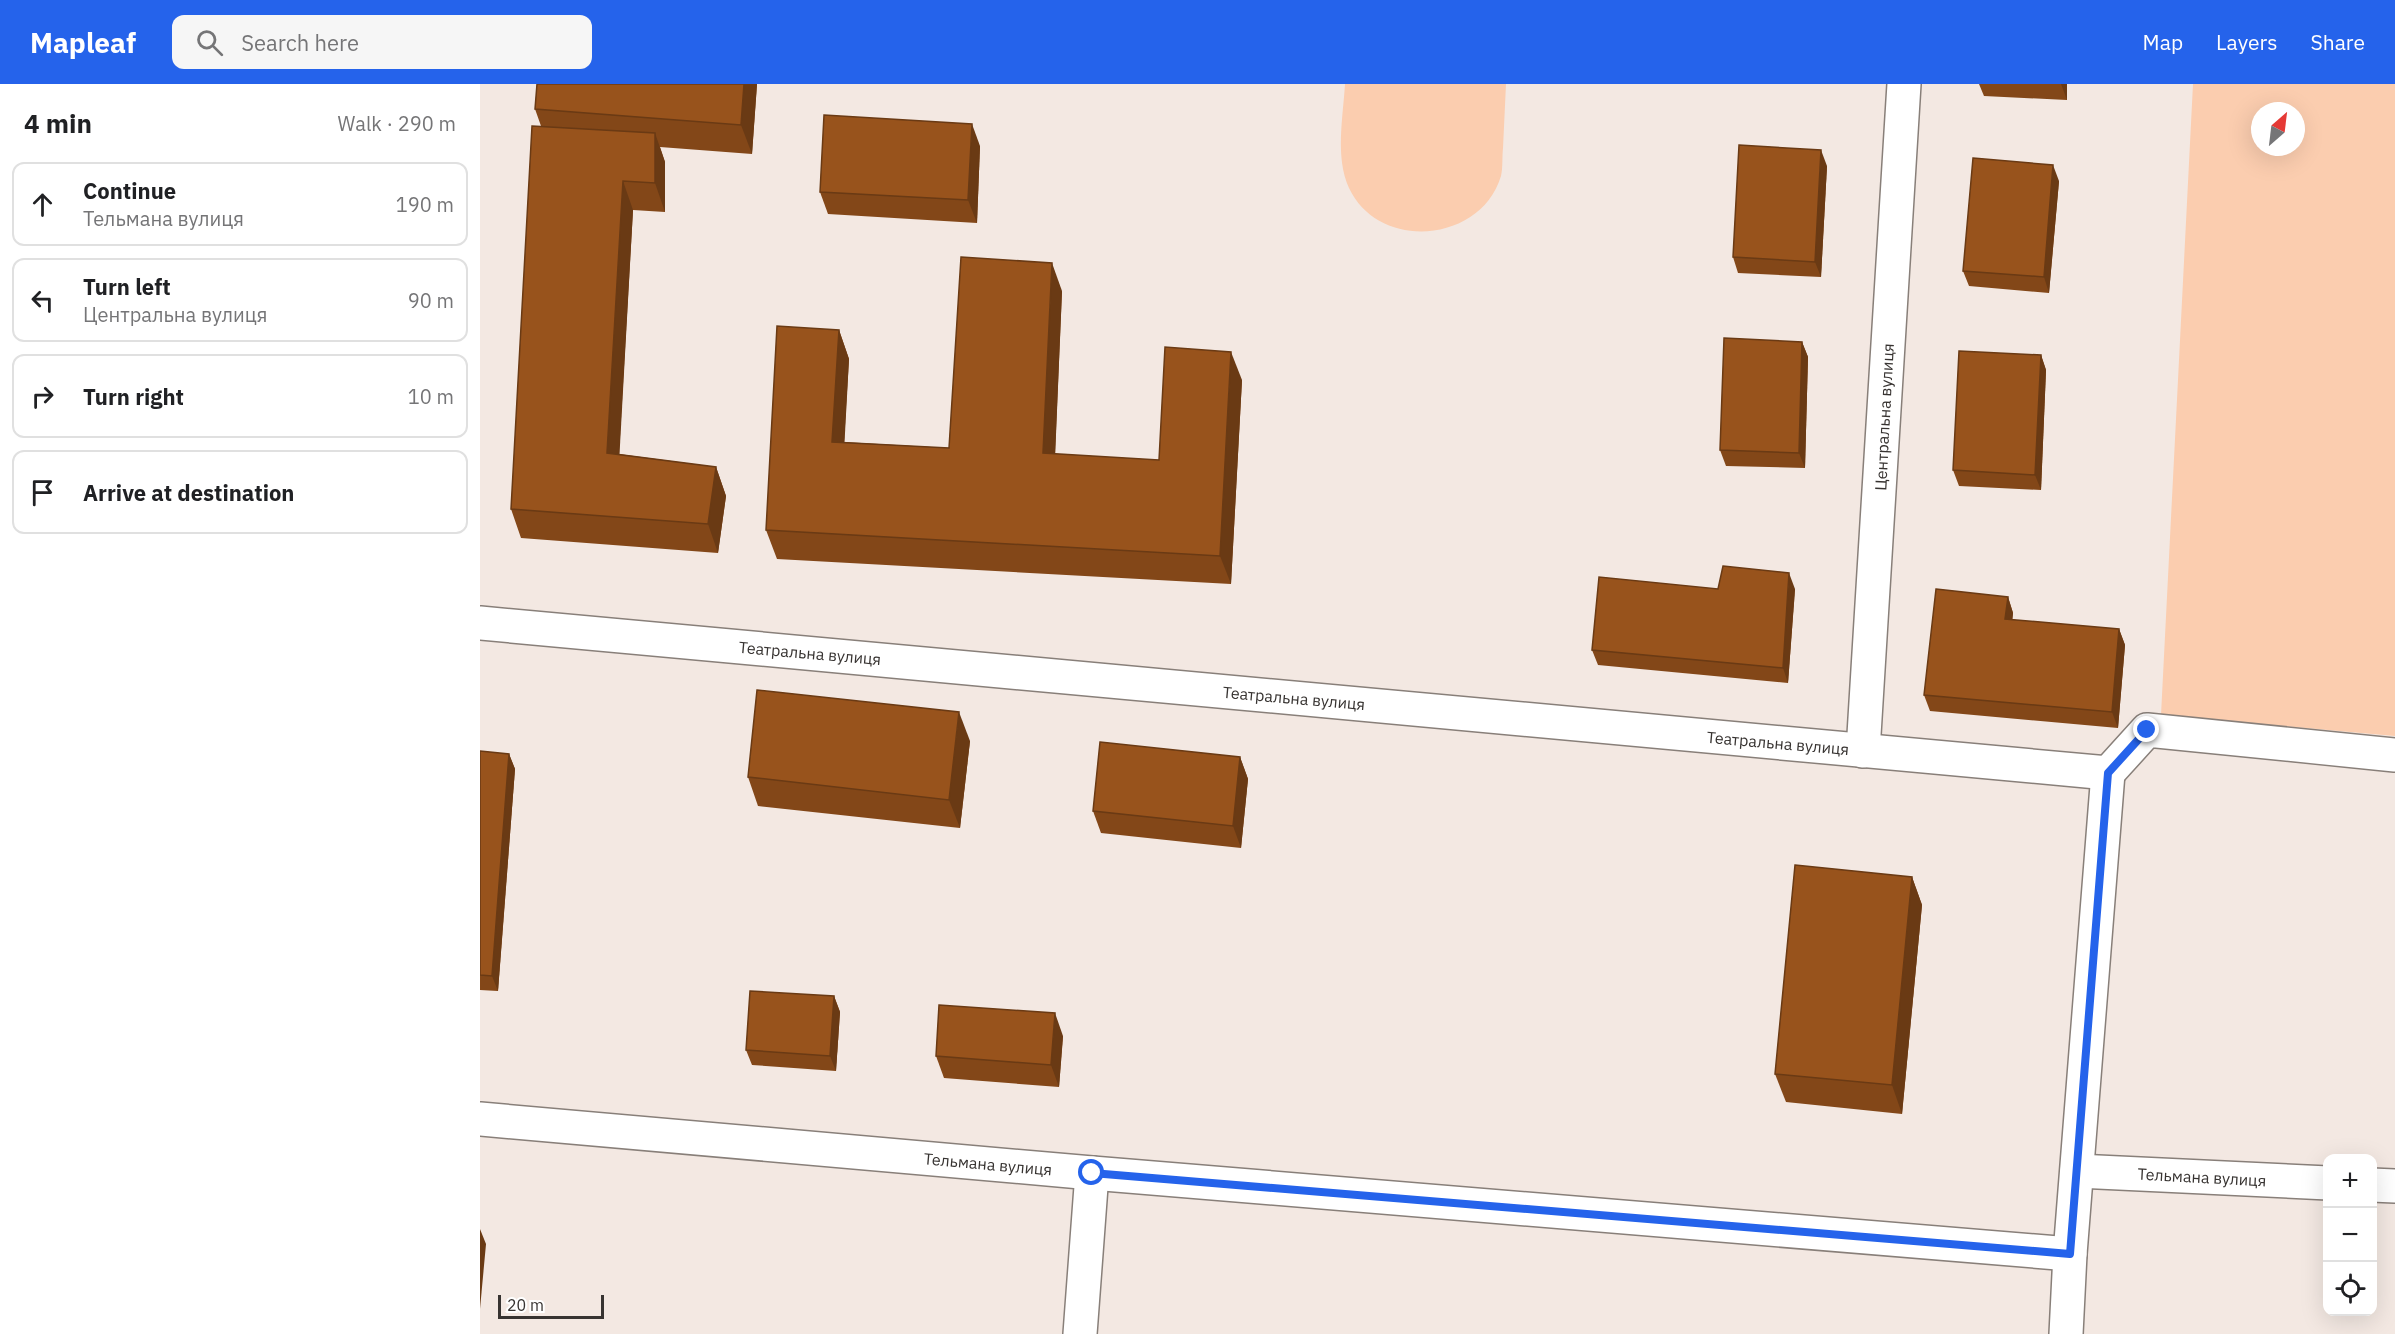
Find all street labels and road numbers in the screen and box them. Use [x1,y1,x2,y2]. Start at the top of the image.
street label: Центральна вулиця [1870,343,1898,491]
street label: Театральна вулиця [738,637,882,669]
street label: Театральна вулиця [1222,682,1366,714]
street label: Театральна вулиця [1706,727,1850,759]
street label: Тельмана вулиця [923,1148,1053,1180]
street label: Тельмана вулиця [2137,1164,2267,1190]

